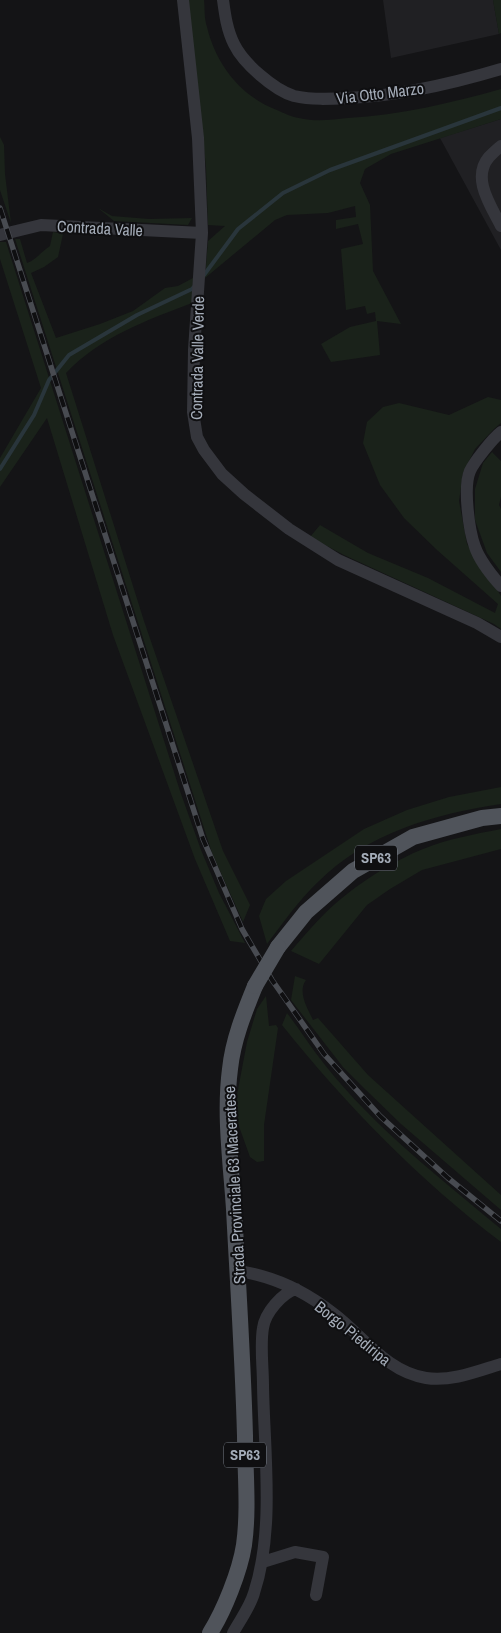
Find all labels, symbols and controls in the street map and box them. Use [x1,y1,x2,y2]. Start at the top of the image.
street label: Via Otto Marzo [335,77,425,109]
street label: Contrada Valle [57,215,143,241]
street label: Contrada Valle Verde [185,296,209,420]
road number: SP63 [355,846,397,870]
street label: Strada Provinciale 63 Maceratese [218,1085,250,1285]
street label: Borgo Piediripa [310,1296,396,1371]
road number: SP63 [224,1442,266,1468]

